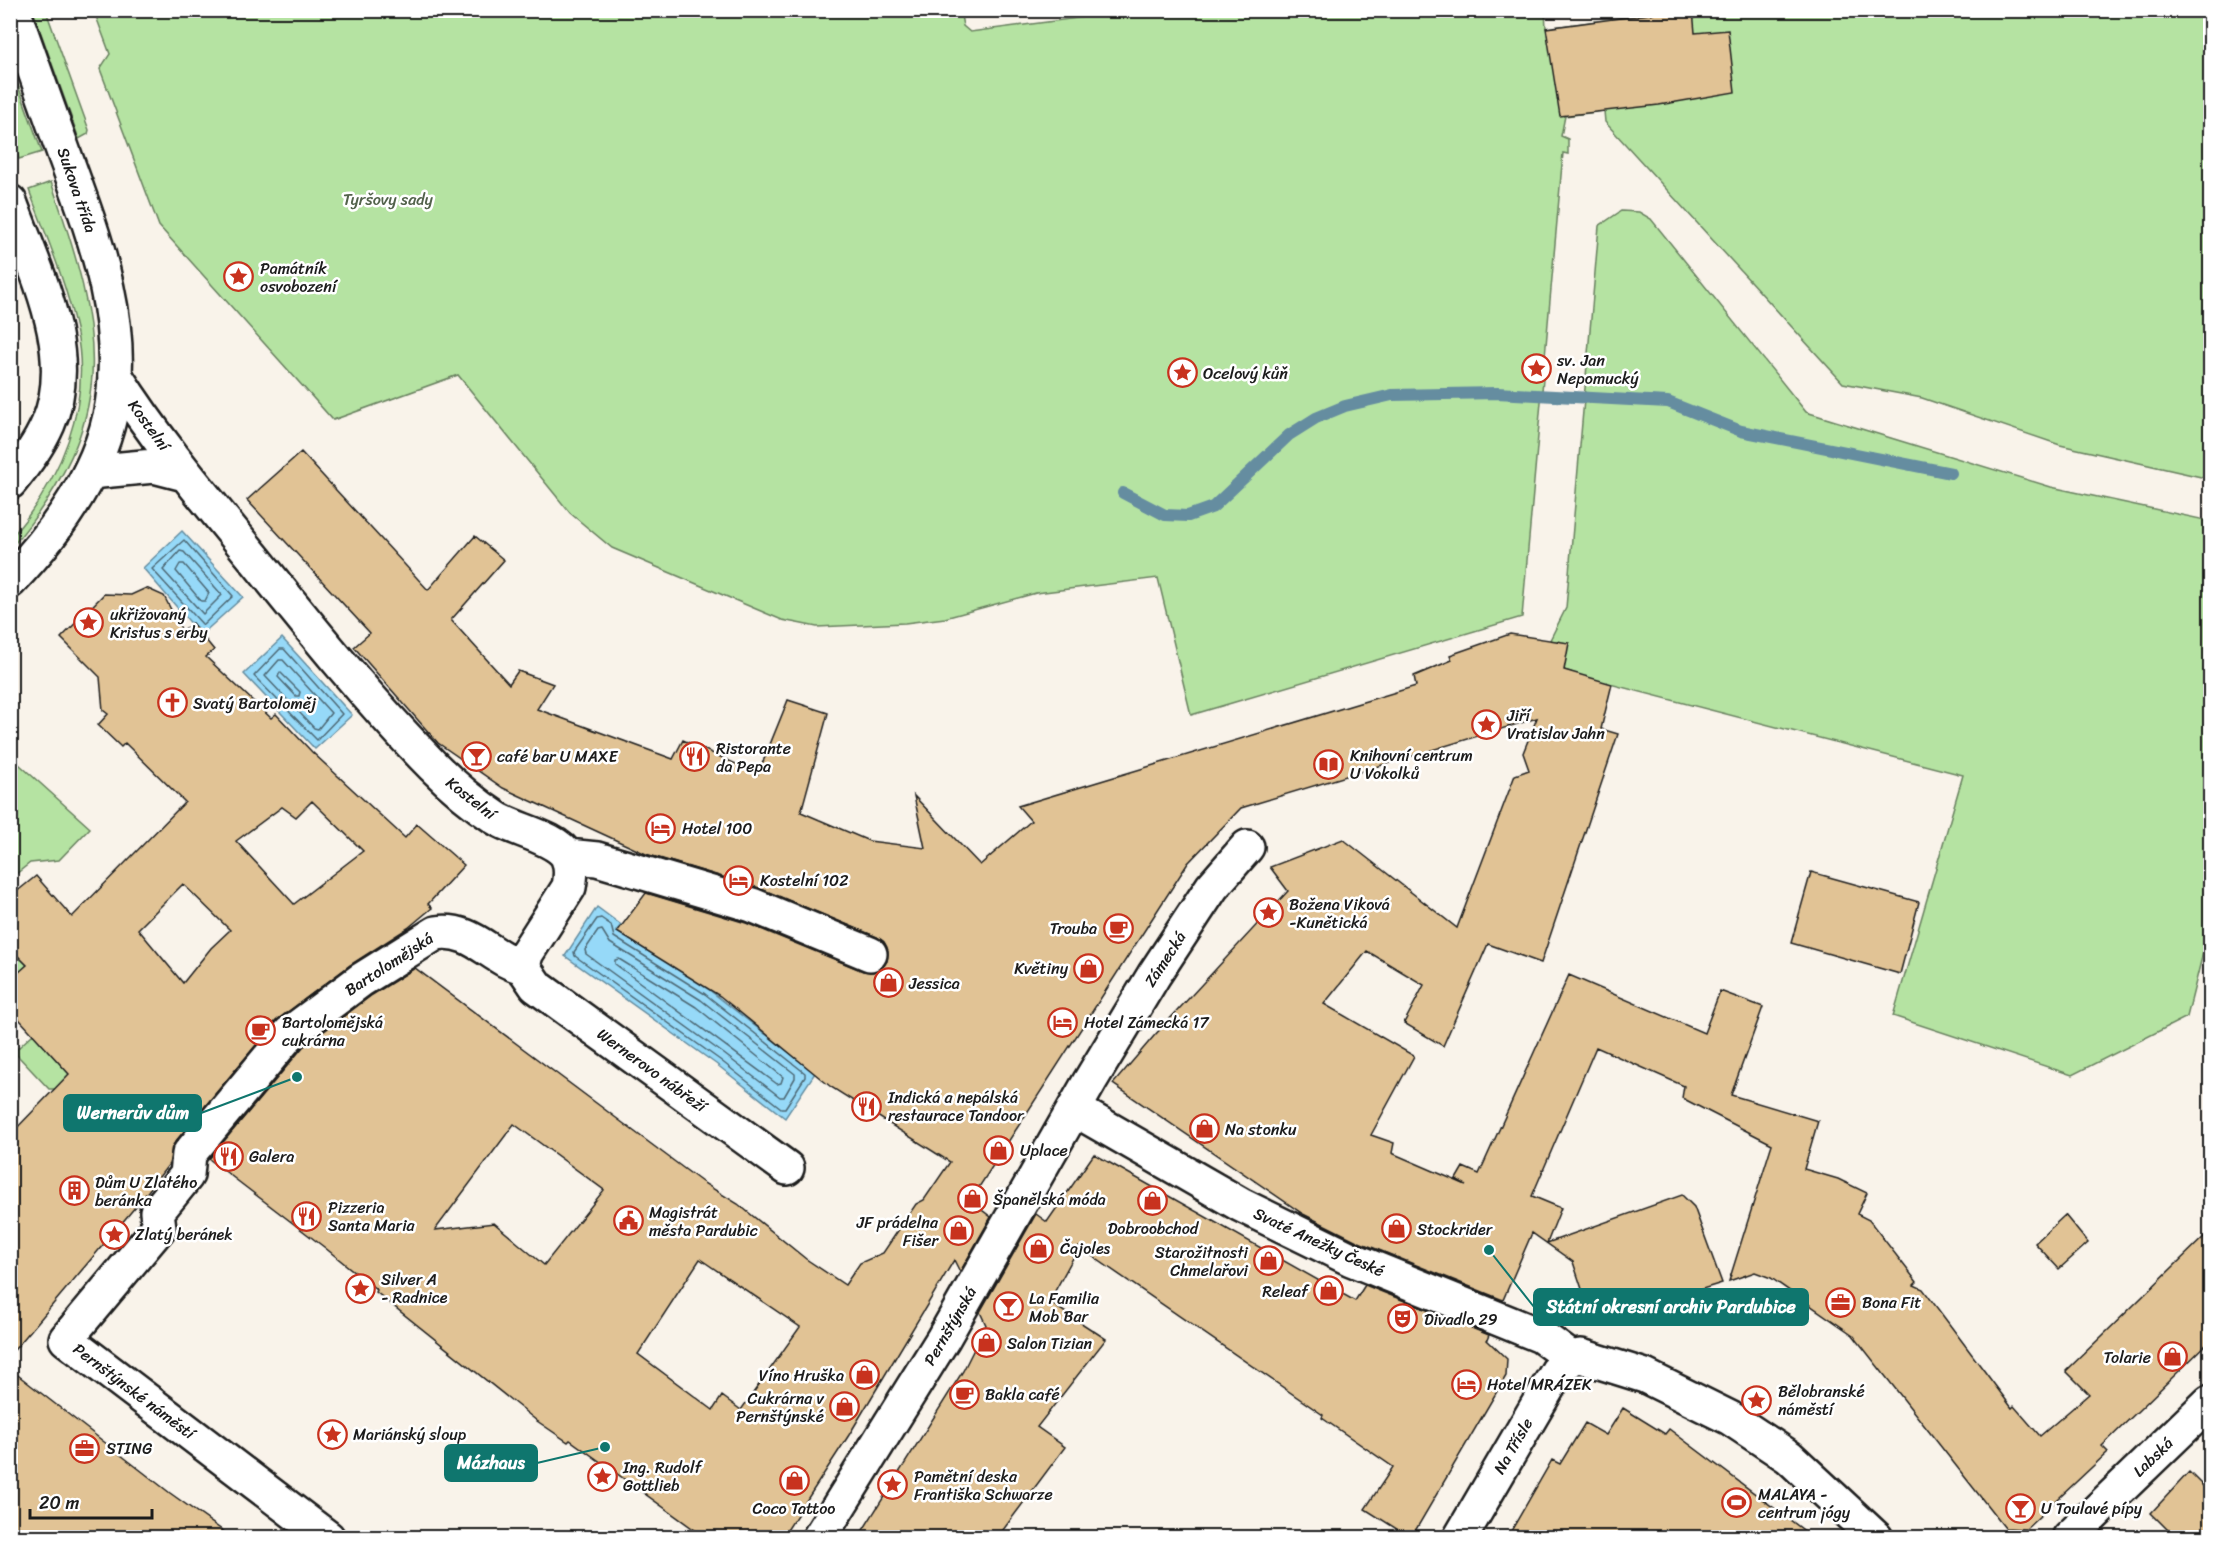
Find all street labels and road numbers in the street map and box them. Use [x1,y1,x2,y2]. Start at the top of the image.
street label: Sukova třída [49,143,105,237]
street label: Kostelní [120,393,179,459]
street label: Kostelní [439,769,505,829]
street label: Bartolomějská [339,924,439,1004]
street label: Zámecká [1136,925,1194,993]
street label: Wernerovo nábřeží [591,1020,715,1122]
street label: Svaté Anežky České [1249,1199,1389,1285]
street label: Pernštýnská [916,1281,984,1371]
street label: Pernštýnské náměstí [66,1335,204,1448]
street label: Na Třísle [1485,1412,1541,1480]
street label: Labská [2126,1430,2180,1484]

